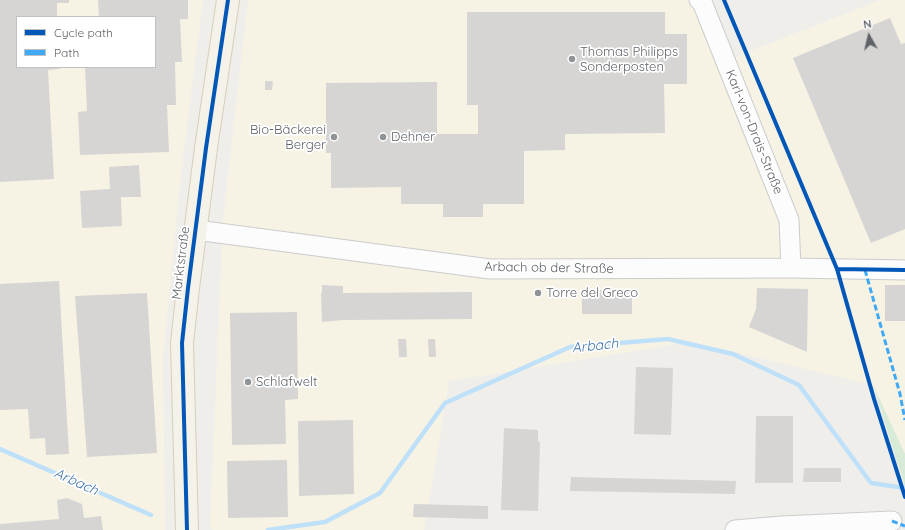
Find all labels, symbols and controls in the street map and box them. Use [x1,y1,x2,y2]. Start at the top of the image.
legend [16,16,156,68]
north arrow [849,16,889,56]
text: N [862,17,872,32]
text: Cycle path [54,25,113,40]
place label: Thomas Philipps Sonderposten [580,44,678,75]
text: Path [54,45,79,60]
marker: Thomas Philipps Sonderposten [567,54,577,64]
street label: Karl-von-Drais-Straße [722,68,786,196]
place label: Bio-Bäckerei Berger [250,122,326,153]
place label: Dehner [391,129,435,145]
marker: Bio-Bäckerei Berger [329,132,339,142]
marker: Dehner [378,132,388,142]
street label: Marktstraße [169,225,193,301]
street label: Arbach ob der Straße [484,259,614,277]
place label: Torre del Greco [546,285,638,301]
marker: Torre del Greco [533,288,543,298]
water label: Arbach [571,335,619,357]
place label: Schlafwelt [256,374,317,390]
marker: Schlafwelt [243,377,253,387]
water label: Arbach [51,465,101,499]

